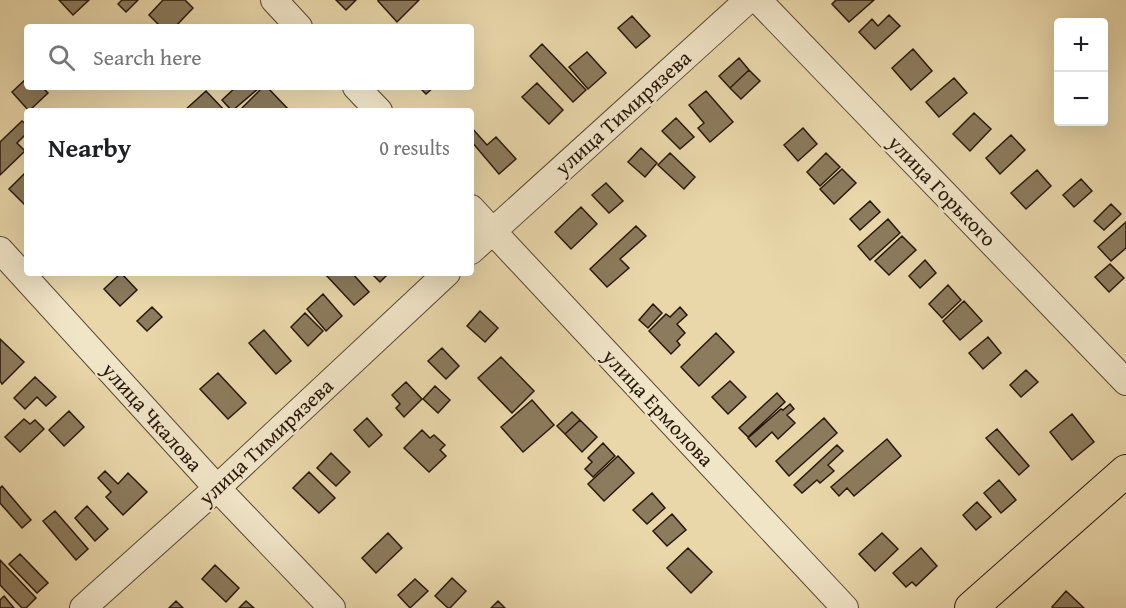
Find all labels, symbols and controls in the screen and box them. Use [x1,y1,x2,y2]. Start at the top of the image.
map controls [1054,18,1108,126]
button: + [1054,18,1108,72]
search box [24,24,474,90]
icon: search [45,41,78,74]
text: Search here [93,41,202,73]
street label: улица Тимирязева [547,43,698,183]
button: − [1054,72,1108,126]
street label: улица Горького [880,127,1004,253]
text: Nearby [48,128,131,167]
text: 0 results [379,133,450,162]
street label: улица Ермолова [595,341,721,474]
street label: улица Чкалова [94,354,210,478]
street label: улица Тимирязева [191,371,340,513]

